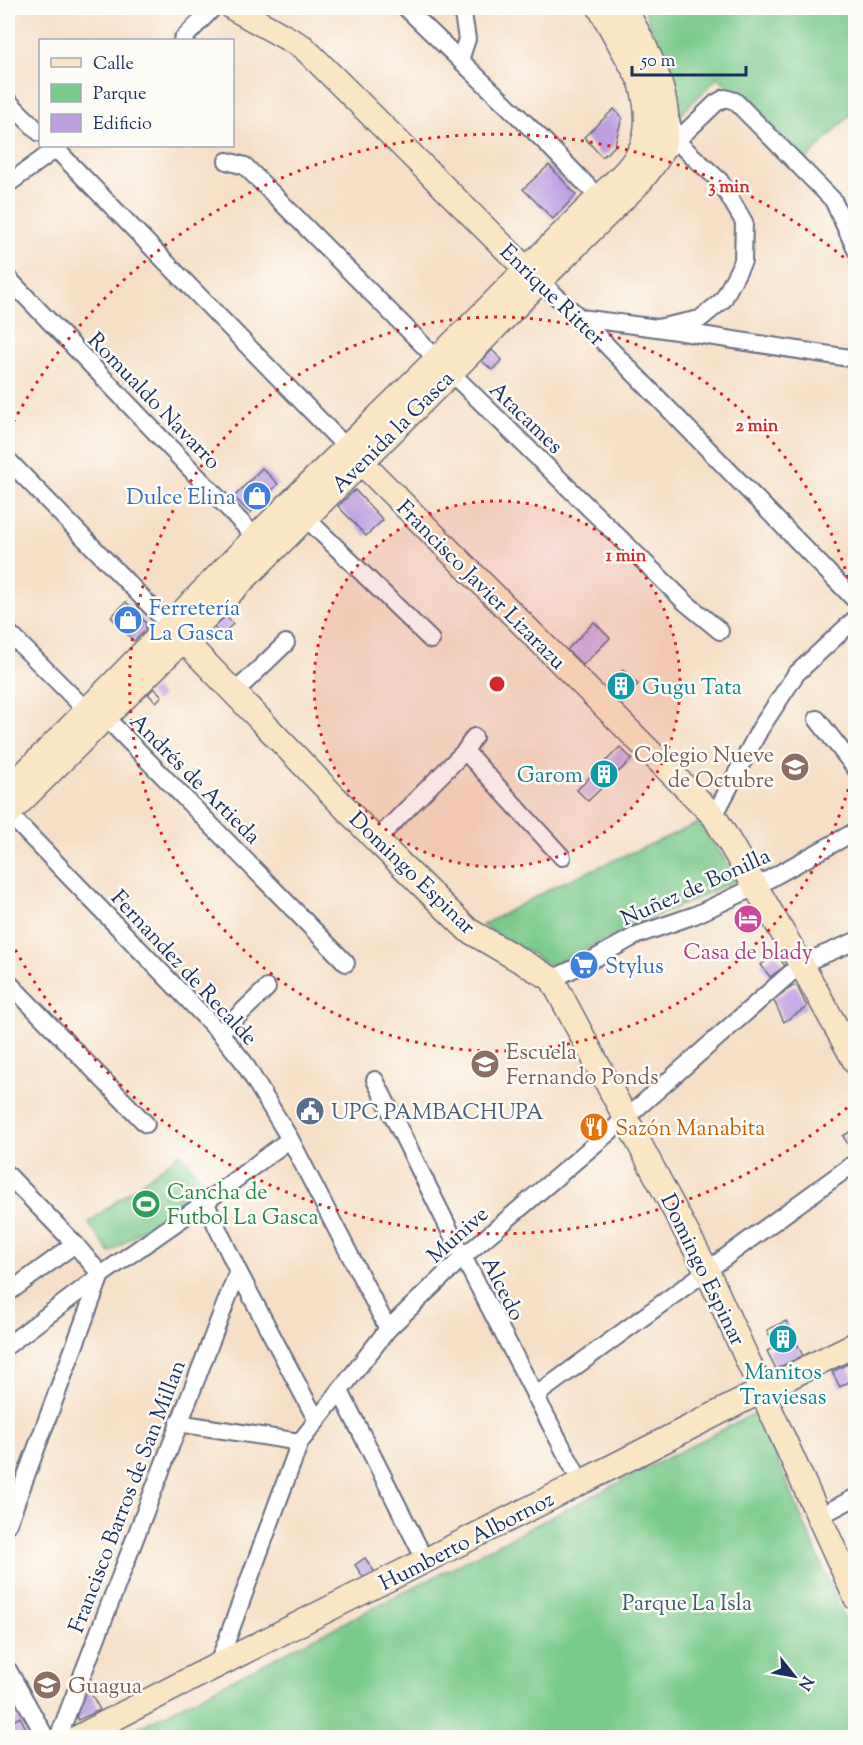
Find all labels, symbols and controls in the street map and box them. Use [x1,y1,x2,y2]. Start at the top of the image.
legend [39,39,234,147]
scale bar [632,39,746,77]
text: 50 m [640,49,676,75]
text: Calle [93,52,134,78]
text: Parque [93,82,146,108]
text: Edificio [93,112,152,138]
text: 3 min [708,175,750,201]
street label: Enrique Ritter [491,238,611,355]
street label: Romualdo Navarro [79,326,227,478]
street label: Avenida la Gasca [326,365,463,502]
street label: Atacames [481,376,569,463]
text: 2 min [736,414,779,440]
shop icon: Dulce Elina [241,480,273,512]
place label: Dulce Elina [126,483,236,515]
street label: Francisco Javier Lizarazu [388,494,572,678]
text: 1 min [606,544,647,570]
place label: Ferretería La Gasca [149,594,240,651]
shop icon: Ferretería La Gasca [112,604,144,636]
building icon: Gugu Tata [605,670,637,702]
place label: Gugu Tata [642,673,742,705]
centre of rings [487,674,507,694]
street label: Andrés de Artieda [121,707,267,853]
place label: Colegio Nueve de Octubre [634,741,774,798]
school or university icon: Colegio Nueve de Octubre [779,751,811,783]
building icon: Garom [588,758,620,790]
place label: Garom [517,761,583,793]
street label: Domingo Espinar [340,805,482,943]
street label: Nuñez de Bonilla [616,841,776,936]
street label: Fernandez de Recalde [102,884,264,1054]
hotel icon: Casa de blady [732,903,764,935]
place label: Casa de blady [683,938,813,970]
supermarket icon: Stylus [568,949,600,981]
place label: Stylus [605,952,664,984]
place label: Escuela Fernando Ponds [506,1038,659,1095]
school or university icon: Escuela Fernando Ponds [469,1048,501,1080]
public building icon: UPC PAMBACHUPA [294,1095,326,1127]
place label: UPC PAMBACHUPA [331,1098,544,1130]
restaurant icon: Sazón Manabita [578,1111,610,1143]
place label: Sazón Manabita [615,1114,765,1146]
place label: Cancha de Futbol La Gasca [167,1178,319,1235]
sports icon: Cancha de Futbol La Gasca [130,1188,162,1220]
street label: Domingo Espinar [651,1189,752,1352]
street label: Munive [421,1200,497,1272]
street label: Alcedo [472,1252,531,1327]
building icon: Manitos Traviesas [767,1323,799,1355]
street label: Francisco Barros de San Millan [62,1356,196,1638]
place label: Manitos Traviesas [740,1358,826,1415]
street label: Humberto Albornoz [374,1485,560,1601]
park label: Parque La Isla [622,1589,752,1621]
north arrow [764,1646,824,1706]
school or university icon: Guagua [31,1669,63,1701]
text: N [791,1671,818,1694]
place label: Guagua [68,1672,142,1704]

